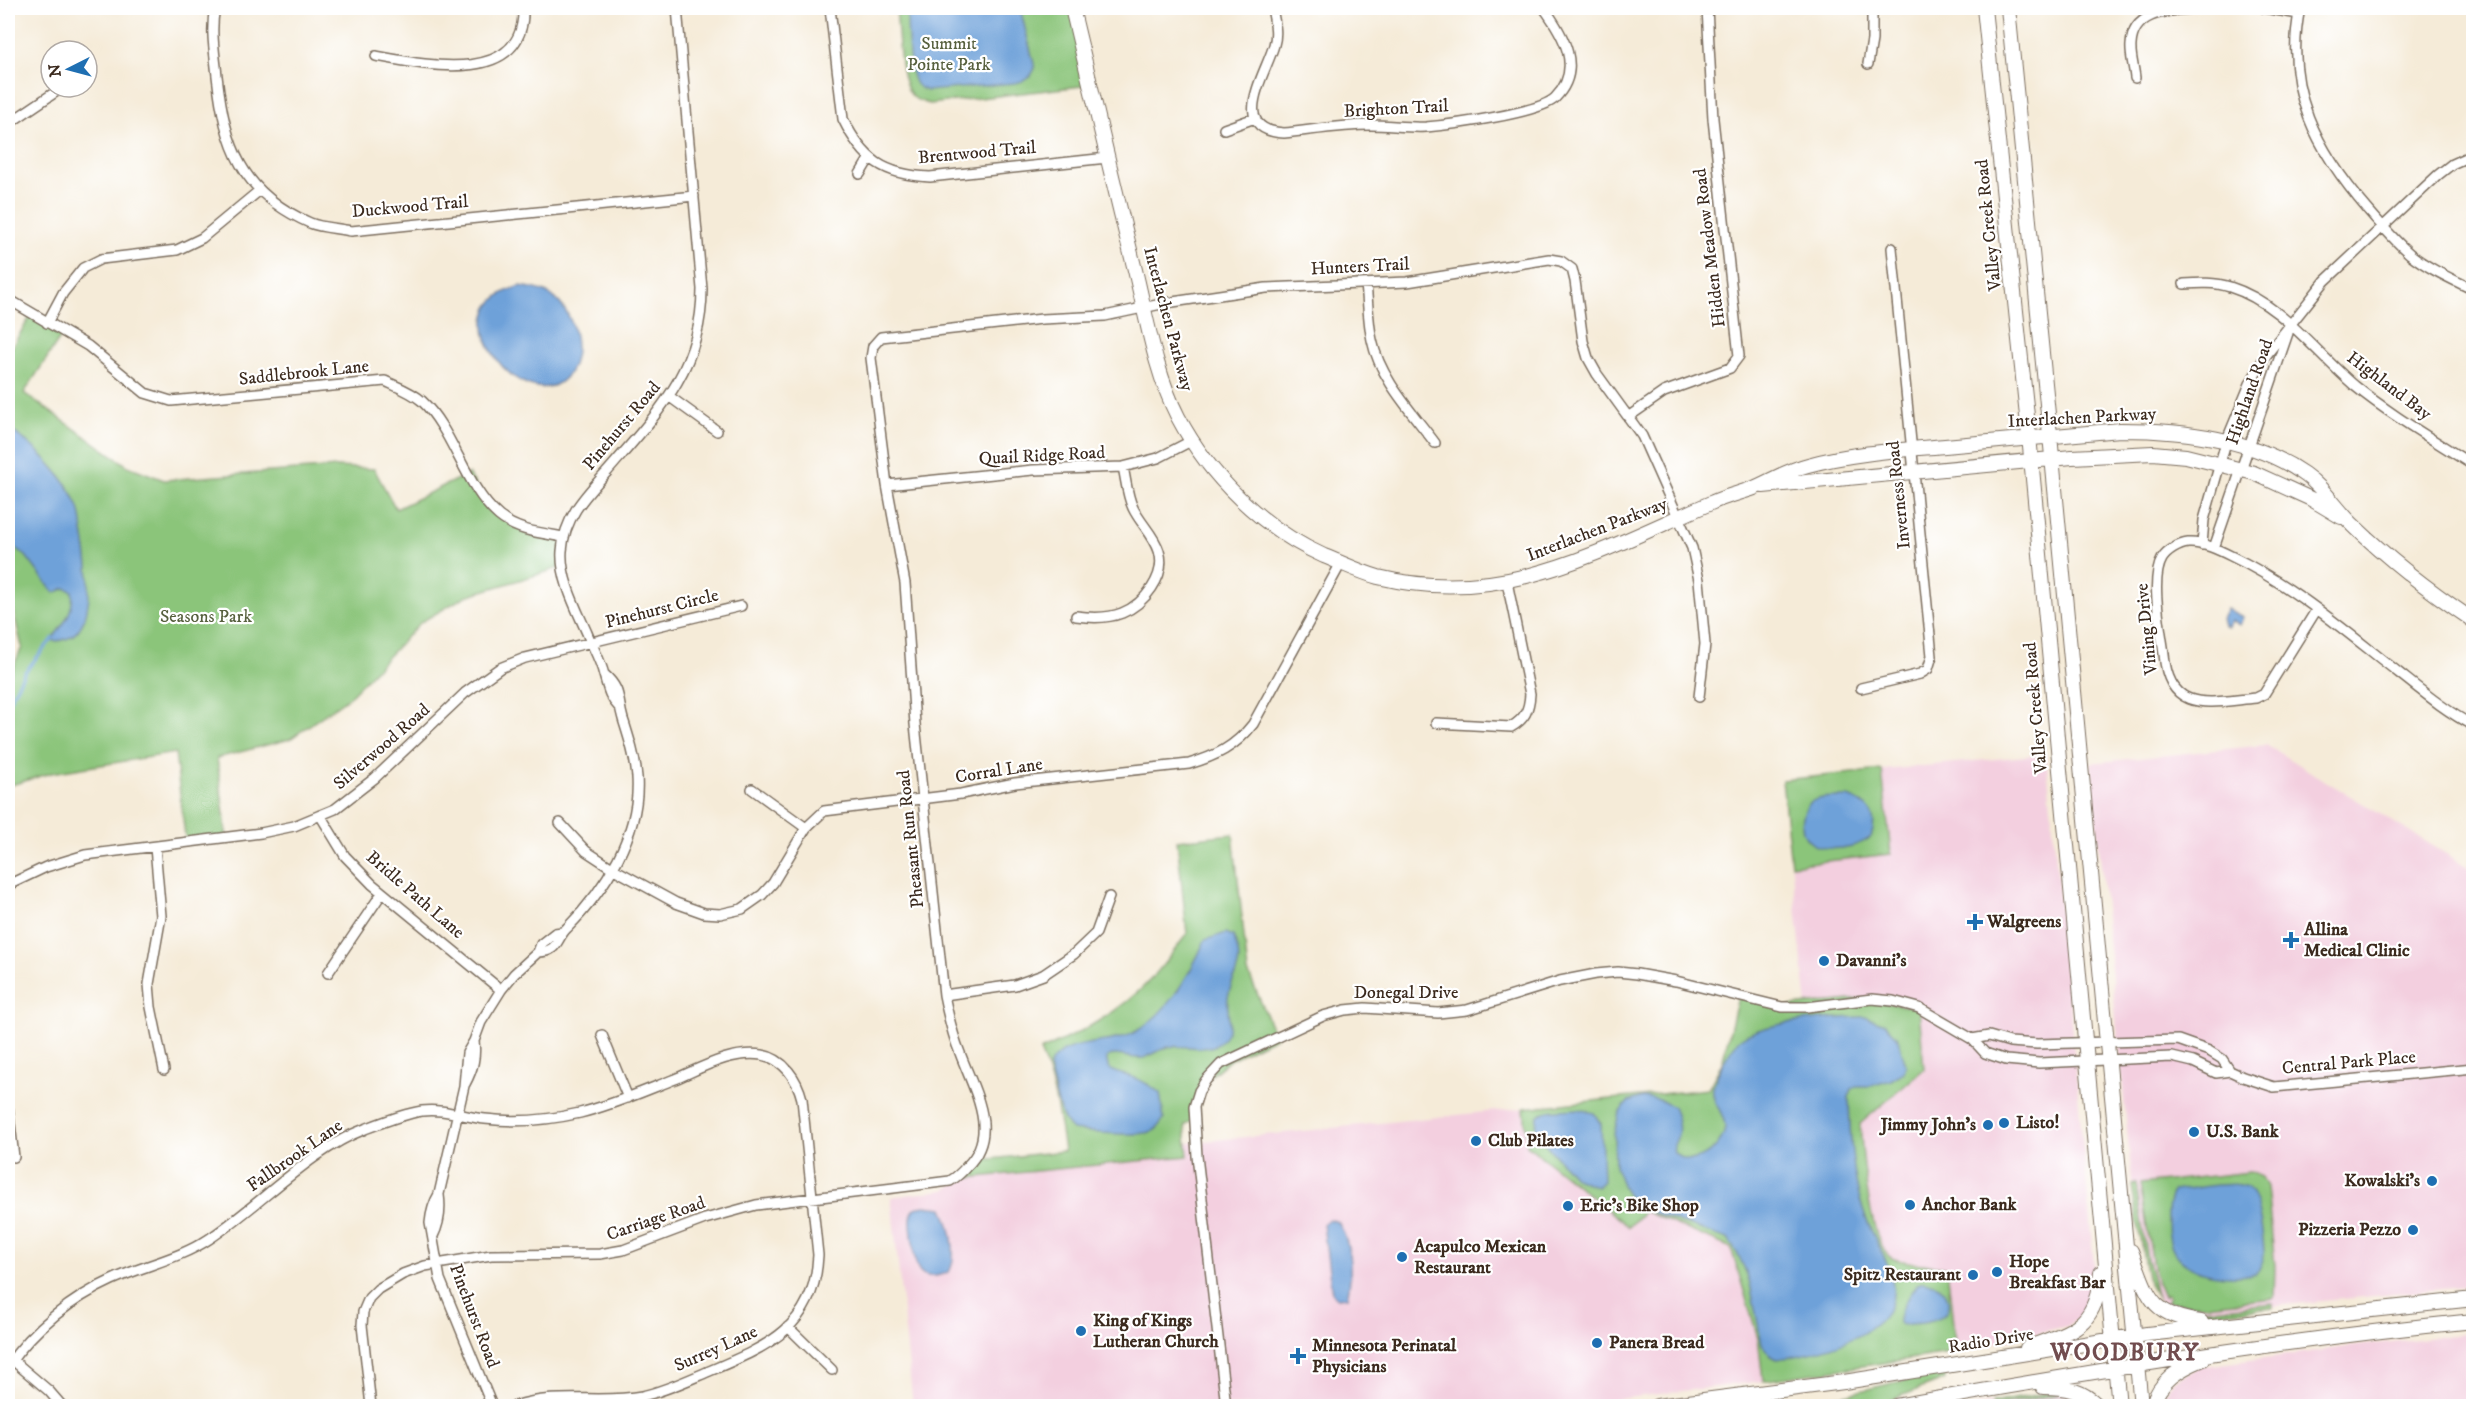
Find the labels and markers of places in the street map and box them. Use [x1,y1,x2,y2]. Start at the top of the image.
place label: Walgreens [1986,911,2061,933]
marker: Walgreens [1968,915,1982,929]
place label: Allina Medical Clinic [2303,919,2410,962]
marker: Allina Medical Clinic [2282,931,2300,949]
place label: Davanni's [1836,950,1906,972]
marker: Davanni's [1817,954,1831,968]
place label: Listo! [2016,1112,2059,1134]
place label: Jimmy John's [1879,1114,1976,1136]
marker: Listo! [1997,1116,2011,1130]
marker: Jimmy John's [1981,1118,1995,1132]
place label: U.S. Bank [2206,1121,2280,1143]
marker: U.S. Bank [2187,1125,2201,1139]
place label: Club Pilates [1488,1130,1574,1152]
marker: Club Pilates [1469,1134,1483,1148]
place label: Kowalski's [2344,1170,2420,1192]
marker: Kowalski's [2425,1174,2439,1188]
place label: Anchor Bank [1921,1194,2018,1216]
place label: Eric's Bike Shop [1580,1195,1699,1217]
marker: Anchor Bank [1903,1198,1917,1212]
marker: Eric's Bike Shop [1561,1199,1575,1213]
place label: Pizzeria Pezzo [2298,1219,2401,1241]
marker: Pizzeria Pezzo [2406,1223,2420,1237]
place label: Acapulco Mexican Restaurant [1413,1236,1547,1279]
marker: Acapulco Mexican Restaurant [1395,1250,1409,1264]
place label: Hope Breakfast Bar [2009,1251,2106,1294]
place label: Spitz Restaurant [1844,1264,1961,1286]
marker: Hope Breakfast Bar [1990,1265,2004,1279]
marker: Spitz Restaurant [1966,1268,1980,1282]
place label: King of Kings Lutheran Church [1093,1310,1219,1353]
marker: King of Kings Lutheran Church [1074,1324,1088,1338]
place label: Panera Bread [1609,1332,1705,1354]
place label: Minnesota Perinatal Physicians [1312,1335,1457,1378]
marker: Panera Bread [1590,1336,1604,1350]
marker: Minnesota Perinatal Physicians [1289,1347,1307,1365]

